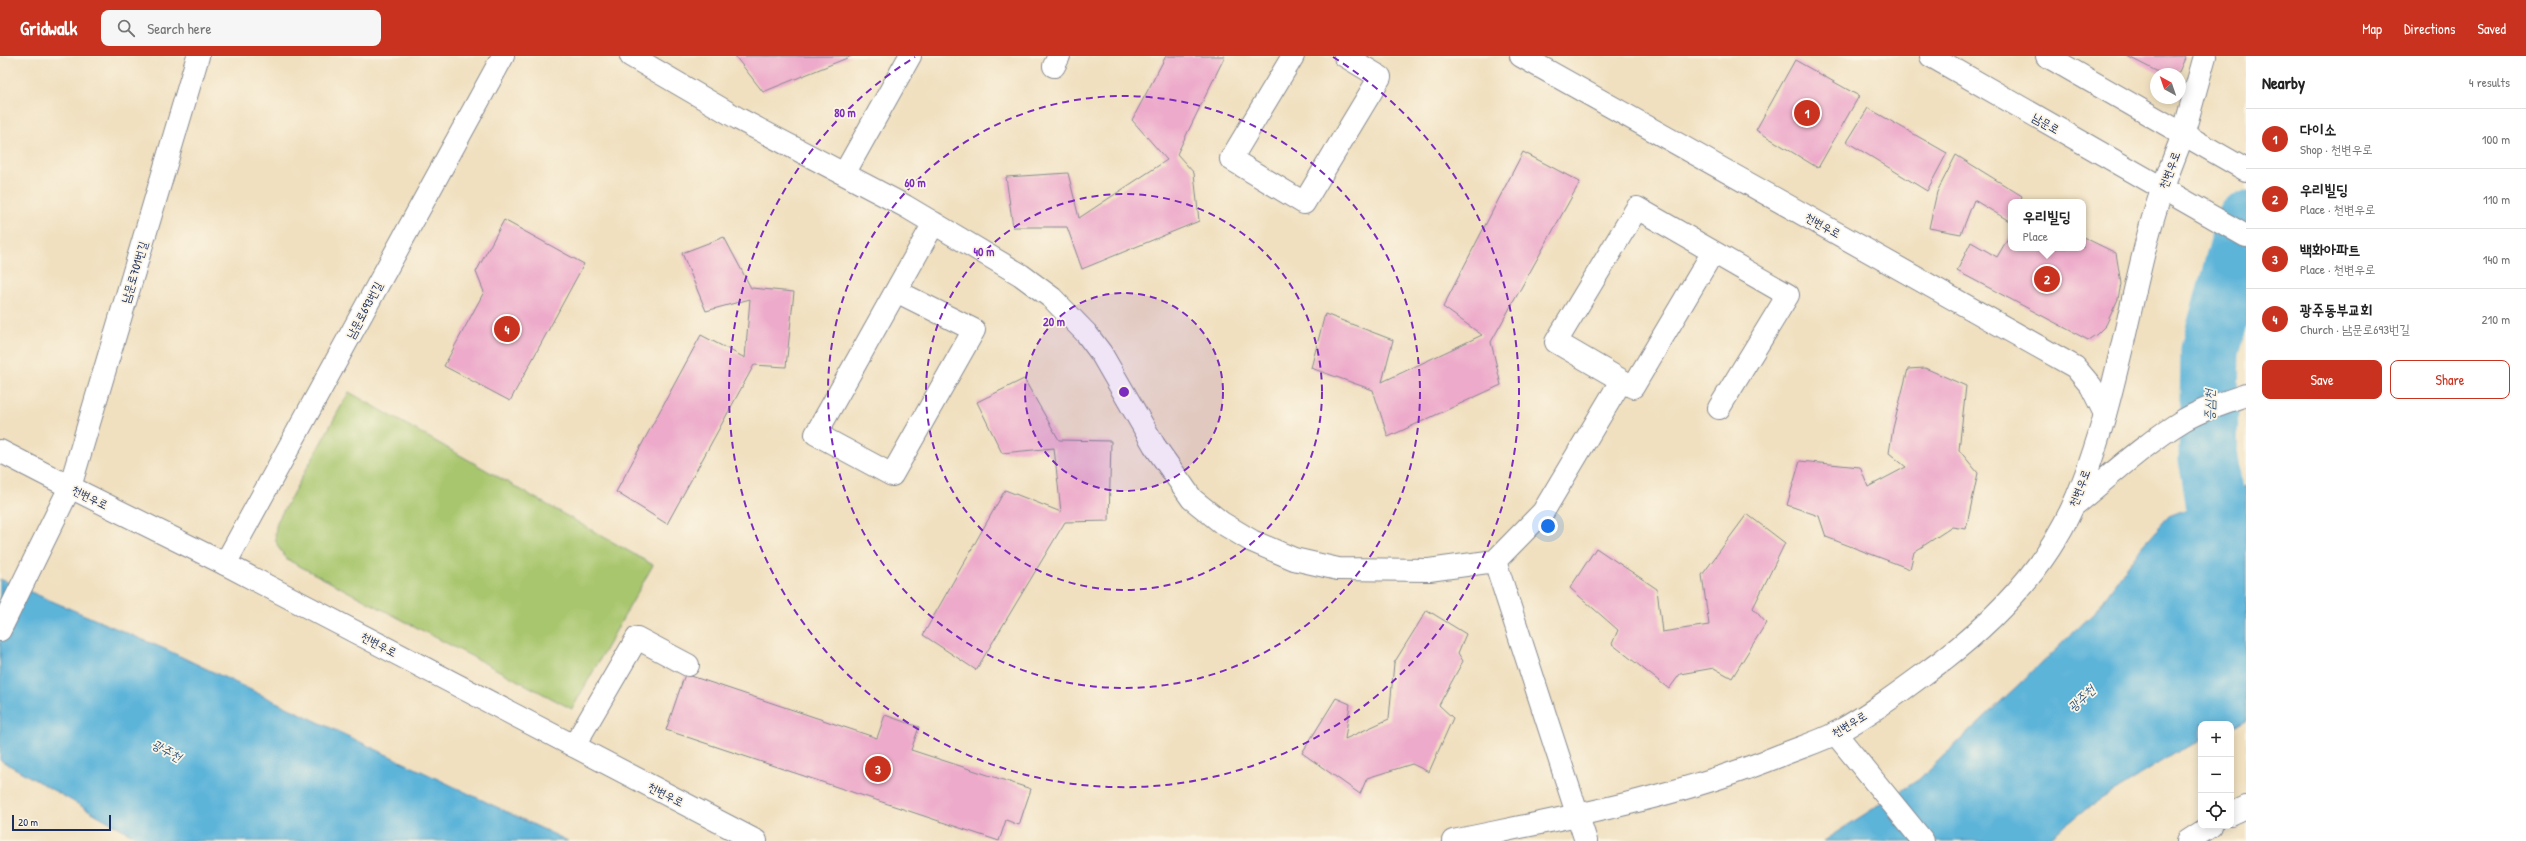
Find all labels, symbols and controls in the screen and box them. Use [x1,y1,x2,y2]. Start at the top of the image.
search box [101,10,381,46]
text: Gridwalk [20,15,77,41]
icon: search [115,17,137,39]
text: Search here [147,18,211,39]
text: Map [2362,19,2382,38]
text: Directions [2404,19,2455,38]
text: Saved [2477,19,2506,38]
north arrow [2150,68,2186,104]
text: Nearby [2262,71,2305,94]
text: 4 results [2469,73,2510,91]
pin: 1 [1794,98,1820,128]
text: 80 m [834,104,856,121]
street label: 남문로 [2029,108,2063,138]
text: 다이소 [2300,119,2336,140]
text: 1 [2273,130,2277,148]
text: 100 m [2482,130,2510,148]
text: Shop · 천변우로 [2300,140,2373,158]
street label: 천변우로 [2154,149,2184,191]
text: 60 m [904,174,926,191]
text: 우리빌딩 [2300,179,2348,200]
text: 2 [2272,190,2278,208]
text: 110 m [2483,190,2510,208]
popup [2008,199,2086,251]
text: Place · 천변우로 [2300,200,2375,218]
text: 우리빌딩 [2023,206,2071,227]
street label: 천변우로 [1802,208,1844,242]
text: Place [2023,227,2048,245]
street label: 남문로701번길 [117,239,152,305]
text: 백화아파트 [2300,239,2360,260]
text: 40 m [974,243,994,260]
text: 3 [2272,250,2278,268]
text: 140 m [2483,250,2510,268]
text: Place · 천변우로 [2300,260,2375,278]
pin: 2 [2034,264,2060,294]
street label: 남문로693번길 [342,278,386,342]
text: 광주동부교회 [2300,299,2372,320]
text: 4 [2273,310,2277,328]
text: 210 m [2482,310,2510,328]
text: 20 m [1043,313,1065,330]
pin: 4 [494,314,520,344]
text: Church · 남문로693번길 [2300,320,2410,338]
button: Save [2262,360,2382,399]
button: Share [2390,360,2510,399]
centre of rings [1117,385,1131,399]
water label: 증심천 [2200,388,2218,421]
street label: 천변우로 [2064,467,2094,509]
street label: 천변우로 [69,481,111,513]
your location [1538,516,1558,536]
street label: 천변우로 [358,627,400,661]
water label: 광주천 [2063,680,2100,715]
street label: 천변우로 [1828,707,1870,741]
map controls [2198,721,2234,829]
button: + [2198,721,2234,757]
water label: 광주천 [149,735,186,766]
pin: 3 [865,754,891,784]
button: − [2198,757,2234,793]
street label: 천변우로 [645,778,687,810]
button: locate [2198,793,2234,829]
scale bar [12,813,111,832]
text: 20 m [18,815,38,829]

